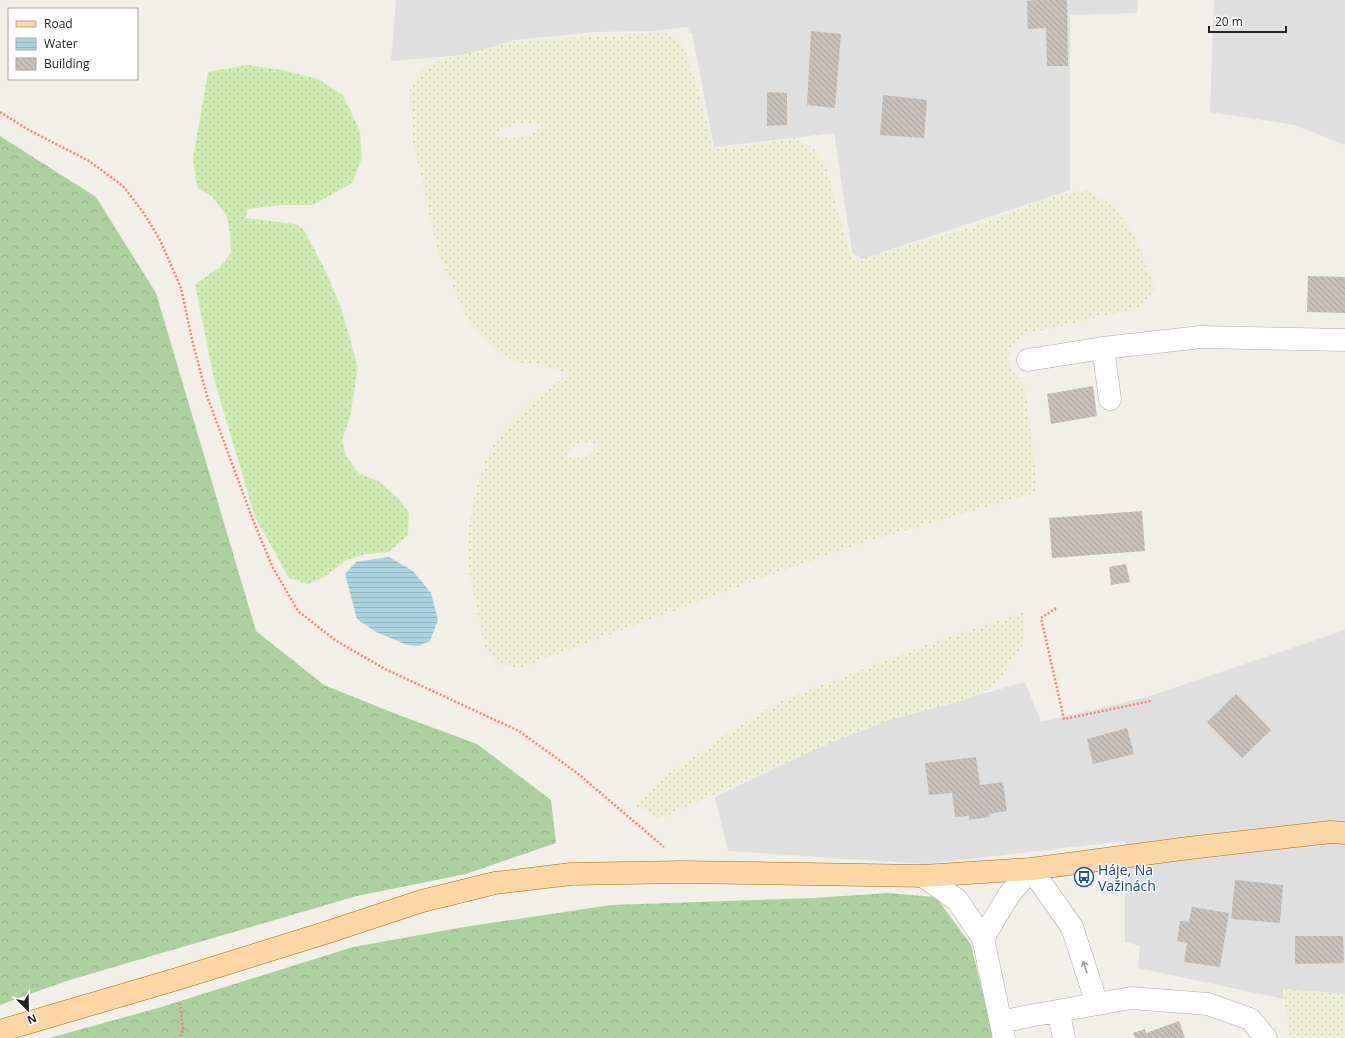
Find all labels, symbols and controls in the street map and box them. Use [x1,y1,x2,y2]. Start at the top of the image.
legend [8,8,138,80]
scale bar [1209,8,1286,34]
text: 20 m [1215,13,1243,30]
text: Road [44,15,73,32]
text: Water [44,35,78,52]
text: Building [44,55,90,72]
place label: Háje, Na Važinách [1098,860,1156,895]
bus stop icon: Háje, Na Važinách [1073,866,1095,888]
one-way arrow [1081,961,1089,973]
north arrow [8,990,48,1030]
text: N [25,1011,39,1028]

